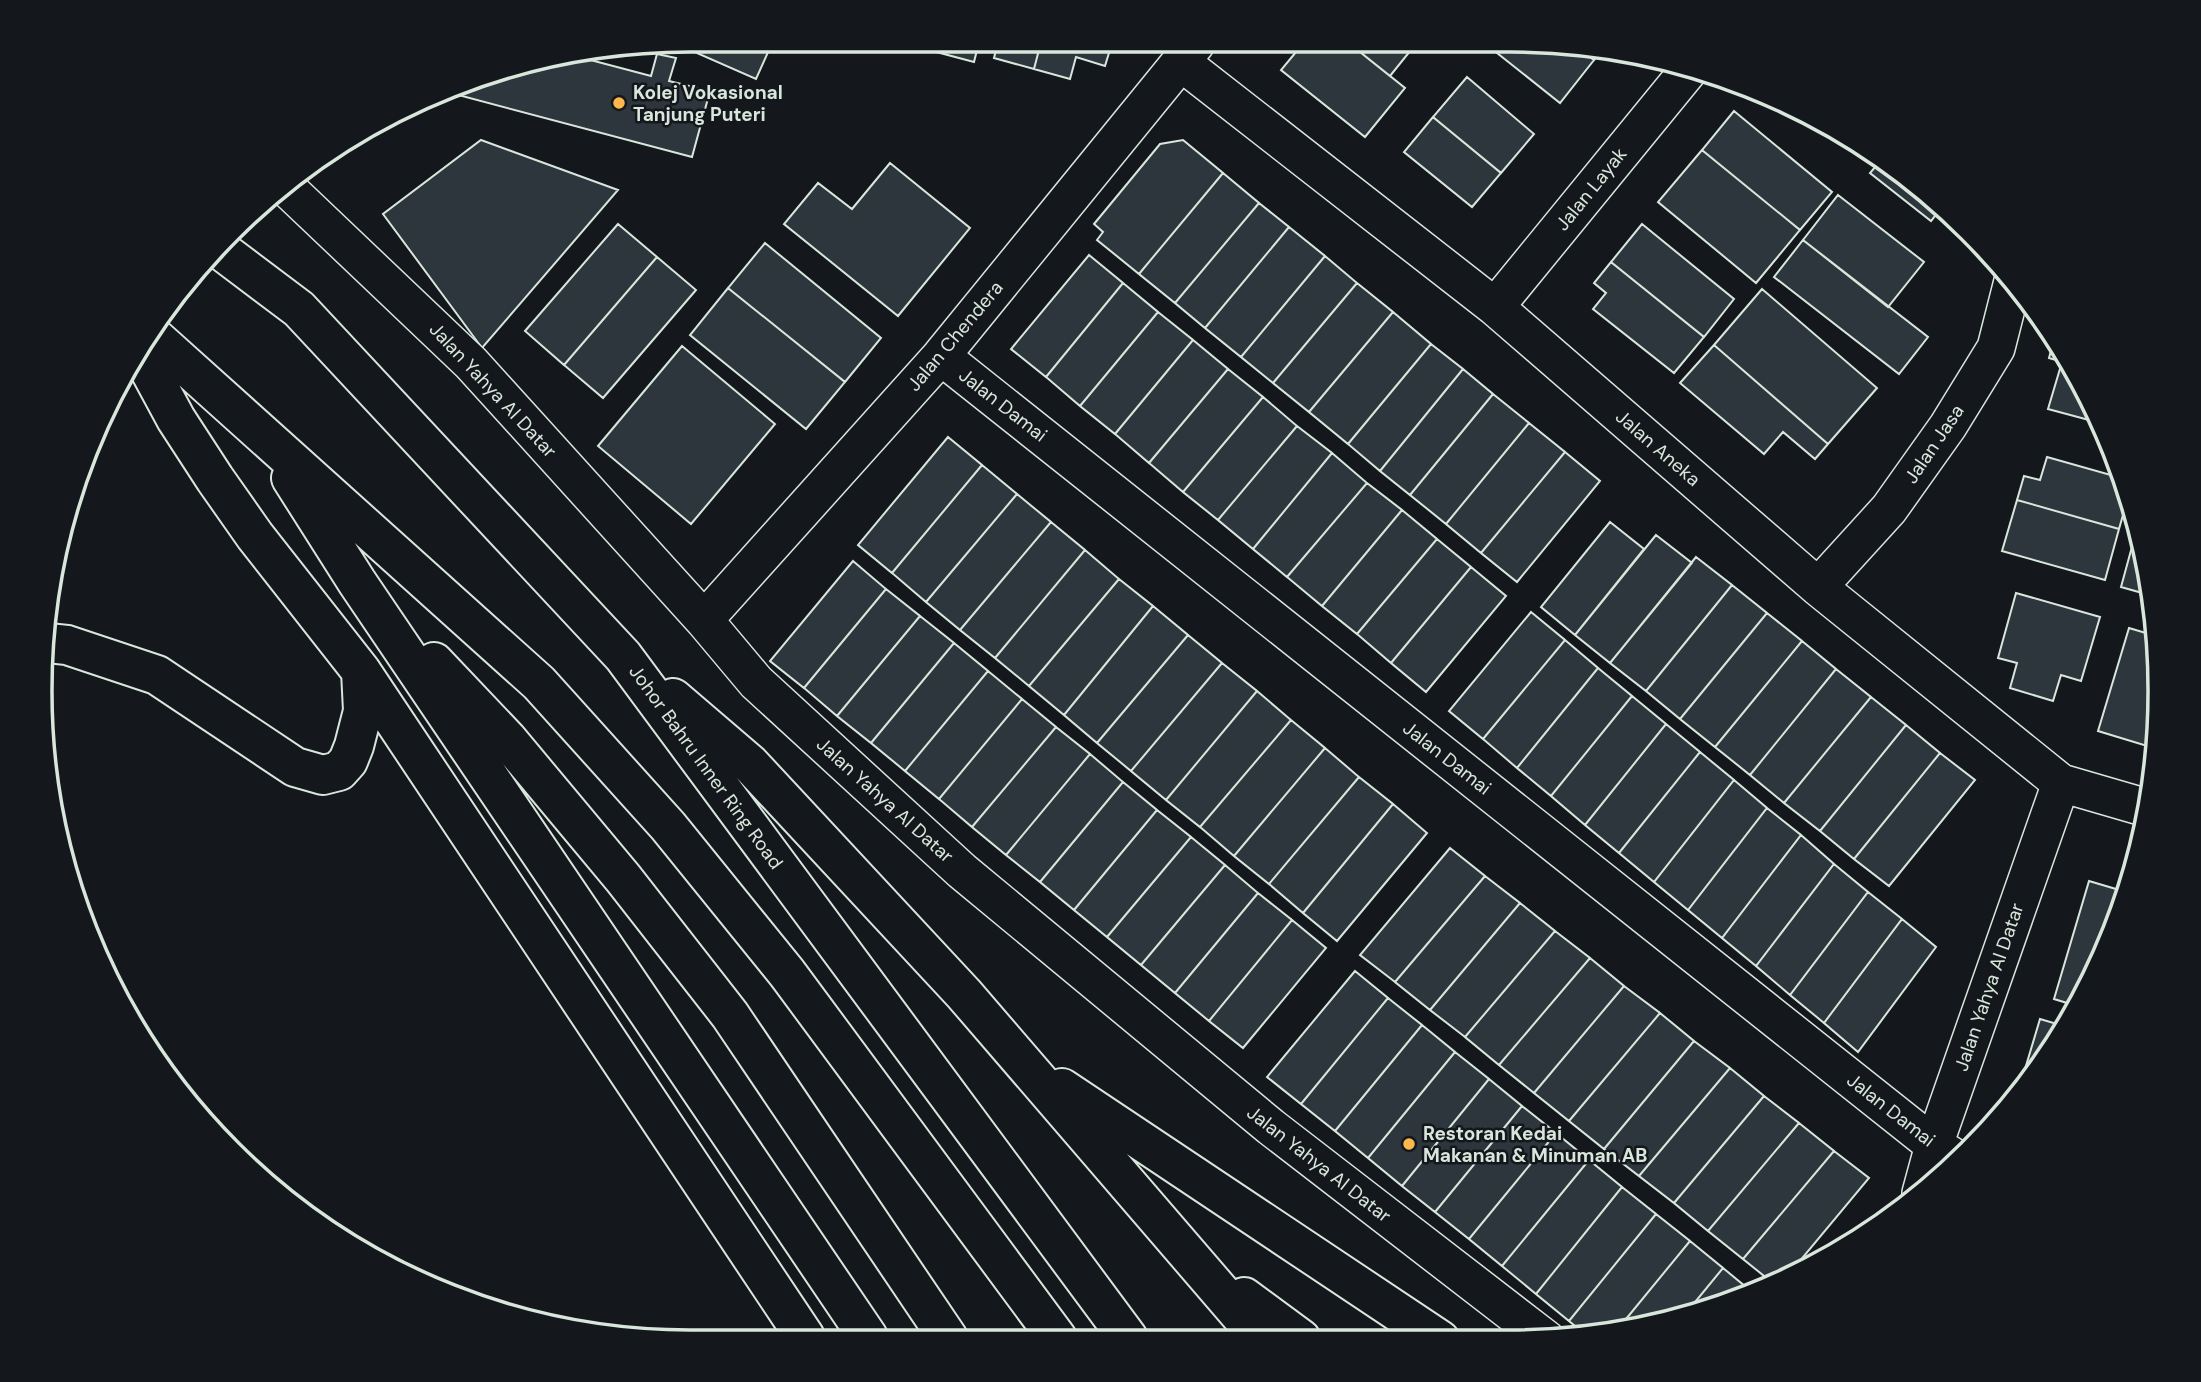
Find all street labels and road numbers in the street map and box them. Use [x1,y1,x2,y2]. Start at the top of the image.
street label: Jalan Layak [1550,142,1633,236]
street label: Jalan Chendera [901,276,1009,396]
street label: Jalan Yahya Al Datar [424,317,562,463]
street label: Jalan Damai [954,363,1052,447]
street label: Jalan Jasa [1898,400,1970,488]
street label: Jalan Aneka [1610,404,1706,492]
street label: Johor Bahru Inner Ring Road [623,660,789,874]
street label: Jalan Damai [1398,716,1496,800]
street label: Jalan Yahya Al Datar [811,732,959,868]
street label: Jalan Yahya Al Datar [1948,900,2030,1074]
street label: Jalan Damai [1842,1068,1940,1152]
street label: Jalan Yahya Al Datar [1242,1100,1396,1228]

